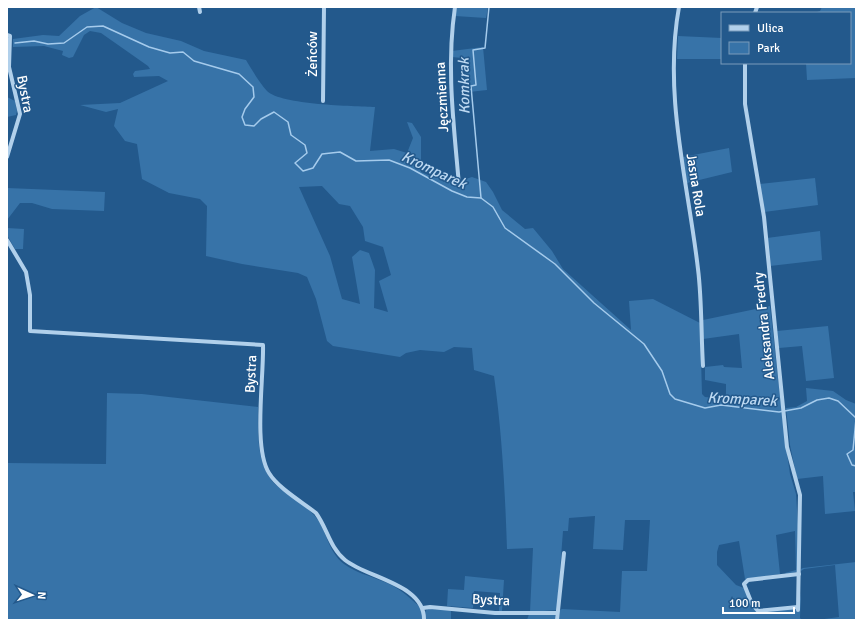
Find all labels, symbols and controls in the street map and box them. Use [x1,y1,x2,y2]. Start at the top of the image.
legend [721,12,851,64]
text: Ulica [757,21,784,36]
street label: Żeńców [304,31,321,77]
text: Park [757,41,780,56]
water label: Komkrak [454,56,473,114]
street label: Jęczmienna [432,61,452,133]
street label: Bystra [13,74,37,114]
water label: Kromparek [399,147,471,194]
street label: Jasna Rola [683,152,709,218]
street label: Aleksandra Fredry [750,271,778,381]
street label: Bystra [242,355,260,393]
water label: Kromparek [707,388,779,410]
north arrow [12,575,52,615]
scale bar [723,589,794,615]
text: N [35,591,48,600]
street label: Bystra [472,591,510,609]
text: 100 m [729,596,761,611]

